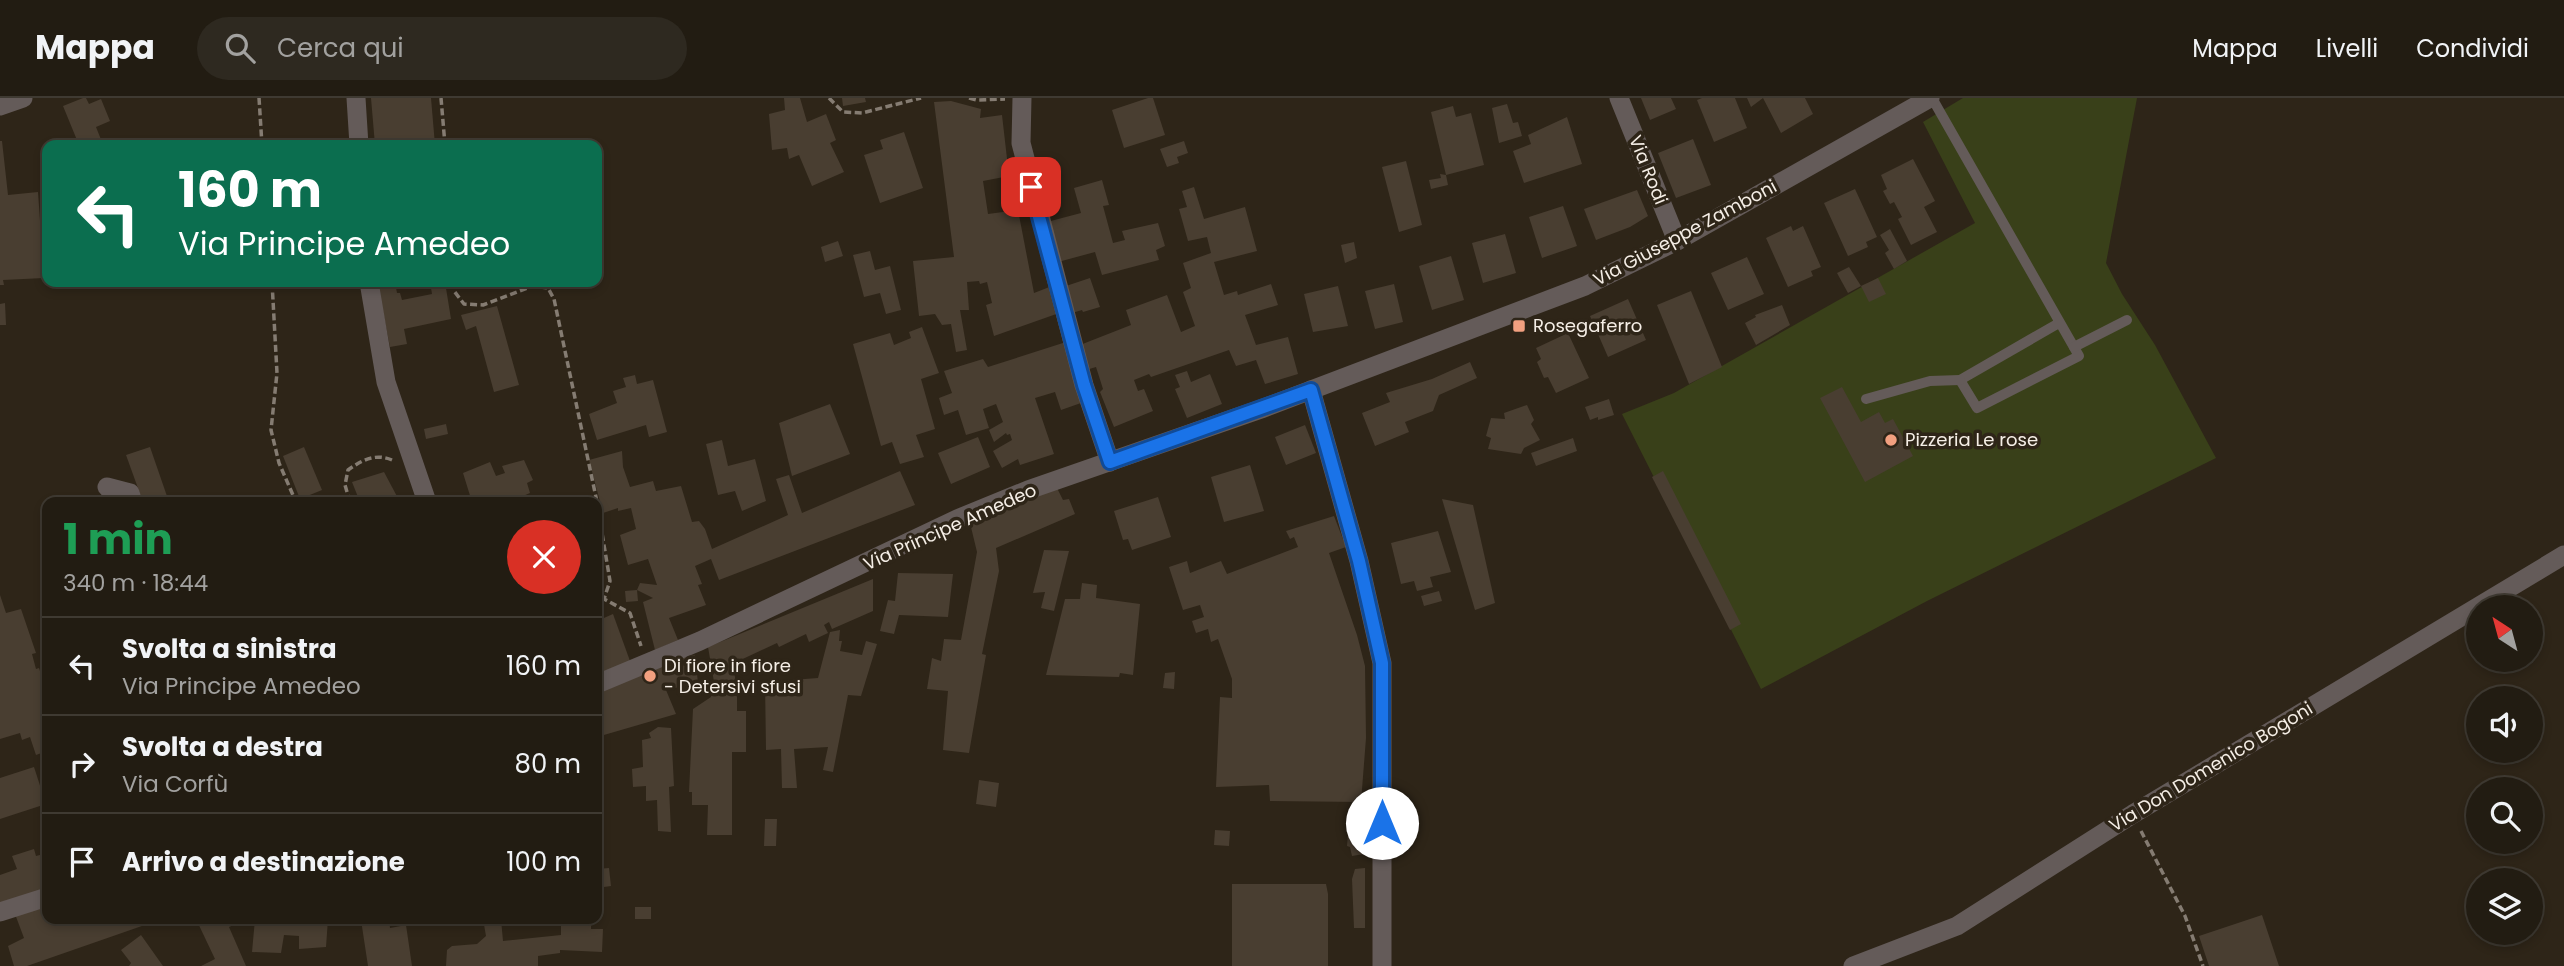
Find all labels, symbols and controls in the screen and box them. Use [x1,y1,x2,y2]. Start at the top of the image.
search box [197,17,687,80]
text: Mappa [35,24,155,71]
icon: search [221,29,259,67]
text: Cerca qui [277,30,404,66]
text: Mappa [2192,32,2278,65]
text: Livelli [2316,32,2378,65]
text: Condividi [2416,32,2529,65]
street label: Via Rodi [1623,131,1674,208]
text: 160 m [178,156,322,224]
pin [1001,157,1061,217]
icon: left [63,168,154,259]
icon: arrive [1012,168,1050,206]
street label: Via Giuseppe Zamboni [1589,174,1781,292]
text: Via Principe Amedeo [178,221,510,266]
place label: Rosegaferro [1533,313,1642,338]
marker: Rosegaferro [1511,318,1527,334]
place label: Pizzeria Le rose [1905,427,2038,452]
marker: Pizzeria Le rose [1883,432,1899,448]
street label: Via Principe Amedeo [859,477,1040,576]
text: 1 min [63,510,173,569]
button: close [507,520,581,594]
text: 340 m · 18:44 [63,567,208,599]
north arrow [2466,595,2543,672]
map controls [2466,595,2543,945]
text: Svolta a sinistra [122,631,337,667]
icon: left [63,647,101,685]
text: 160 m [506,648,581,684]
place label: Di fiore in fiore - Detersivi sfusi [664,653,801,699]
marker: Di fiore in fiore - Detersivi sfusi [642,668,658,684]
text: Via Principe Amedeo [122,670,361,702]
button: sound [2466,686,2543,763]
street label: Via Don Domenico Bogoni [2104,696,2317,837]
text: Svolta a destra [122,729,323,765]
icon: right [63,745,101,783]
text: 80 m [515,746,581,782]
text: Via Corfù [122,768,228,800]
button: search [2466,777,2543,854]
position arrow [1345,786,1419,860]
icon: arrive [63,843,101,881]
text: Arrivo a destinazione [122,844,405,880]
text: 100 m [506,844,581,880]
button: layers [2466,868,2543,945]

